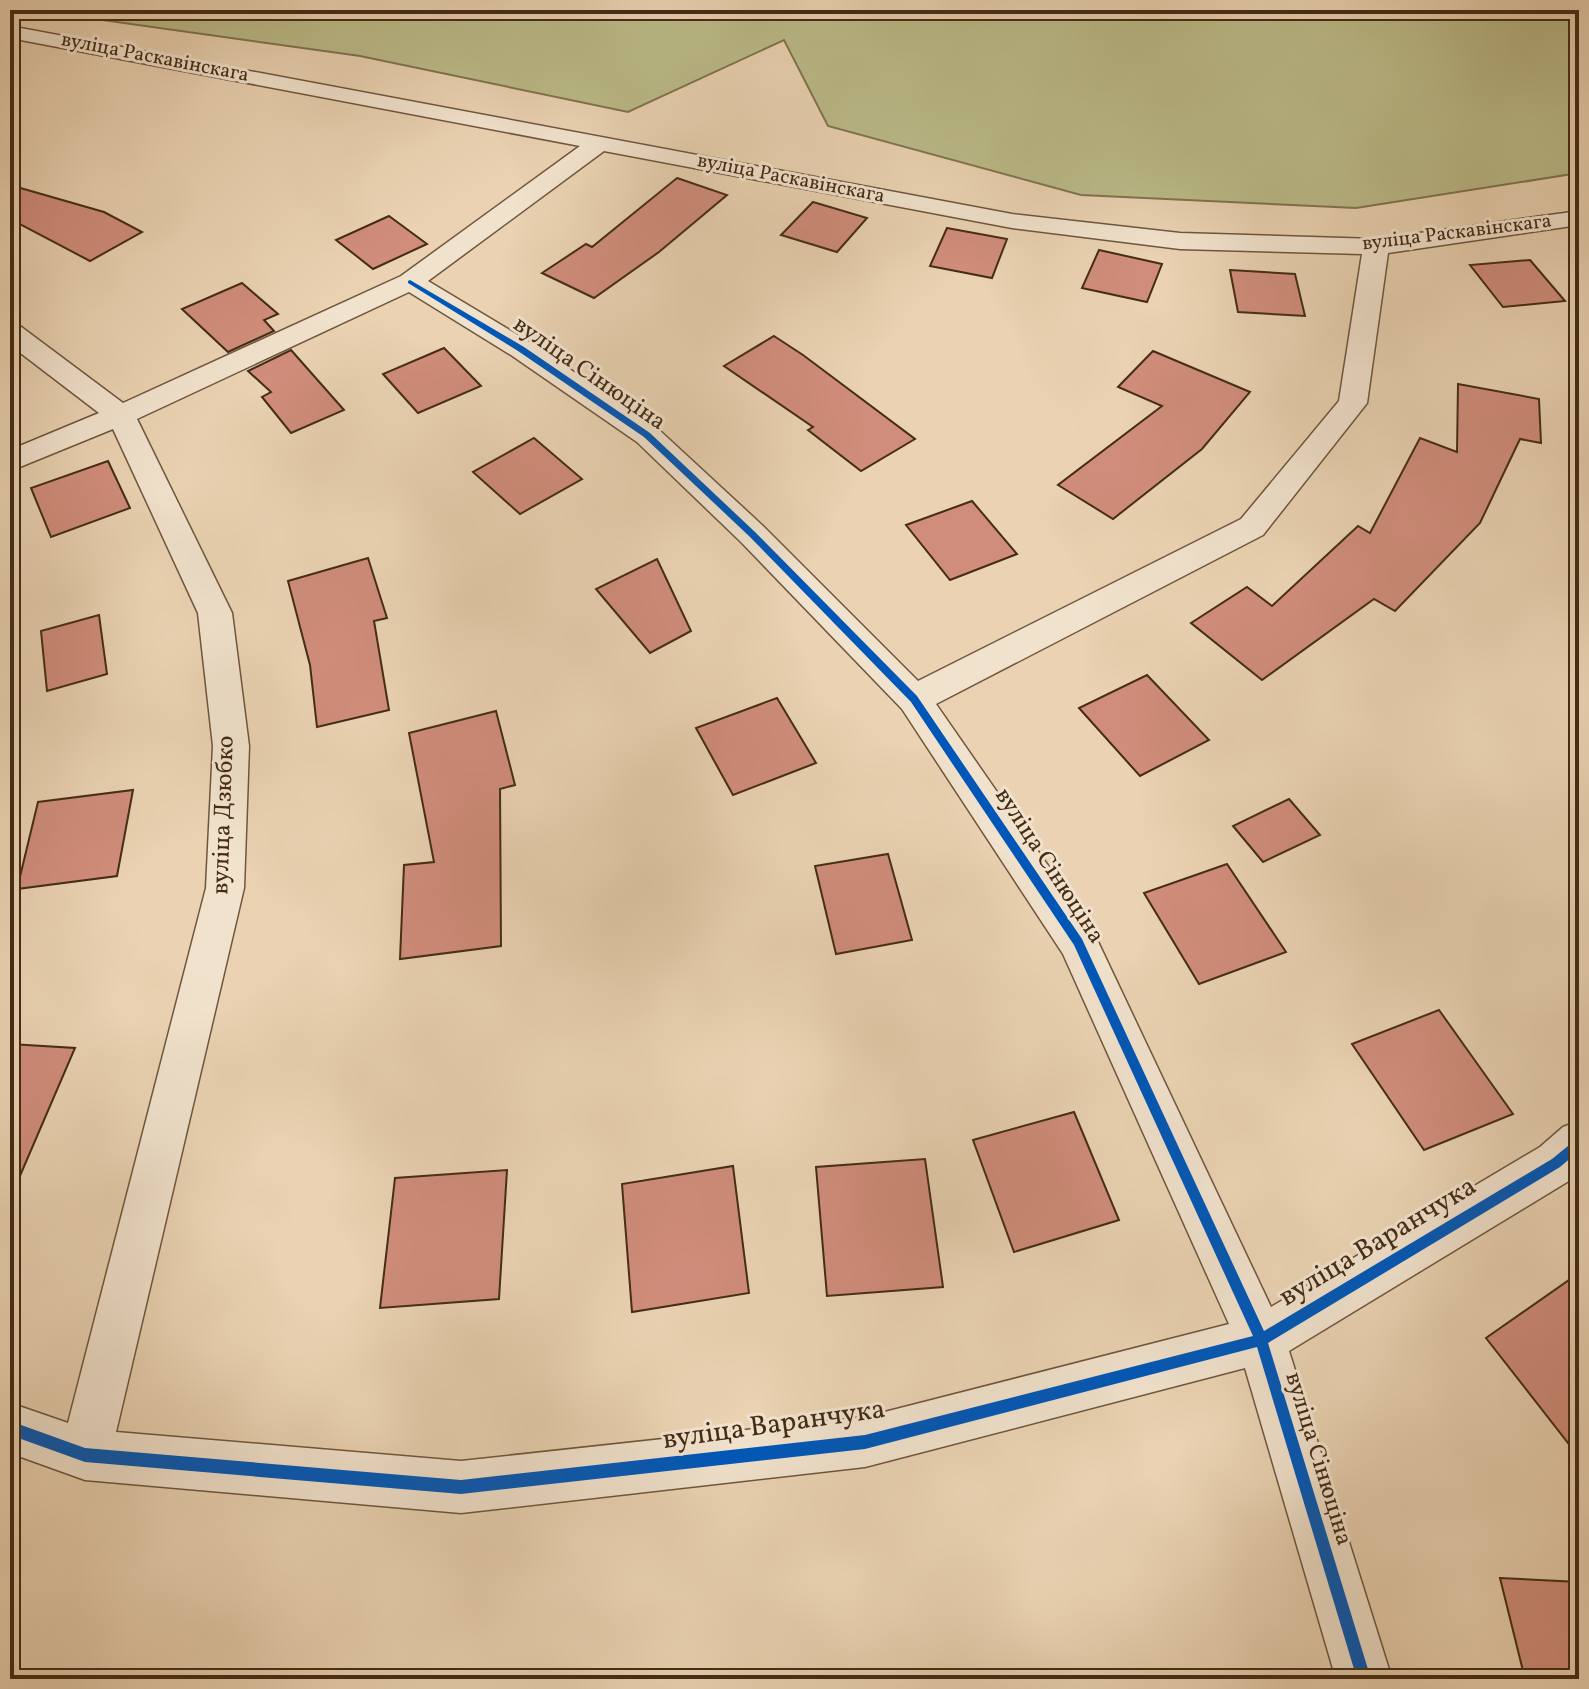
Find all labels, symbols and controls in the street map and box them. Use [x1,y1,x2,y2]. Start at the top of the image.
street label: вуліца Раскавінскага [59,26,251,90]
street label: вуліца Раскавінскага [695,147,887,211]
street label: вуліца Раскавінскага [1361,207,1553,259]
street label: вуліца Сінюціна [506,309,672,439]
street label: вуліца Дзюбко [204,735,244,895]
street label: вуліца Сінюціна [986,781,1112,951]
street label: вуліца Варанчука [1272,1168,1484,1316]
street label: вуліца Сінюціна [1275,1368,1361,1550]
street label: вуліца Варанчука [660,1390,888,1460]

